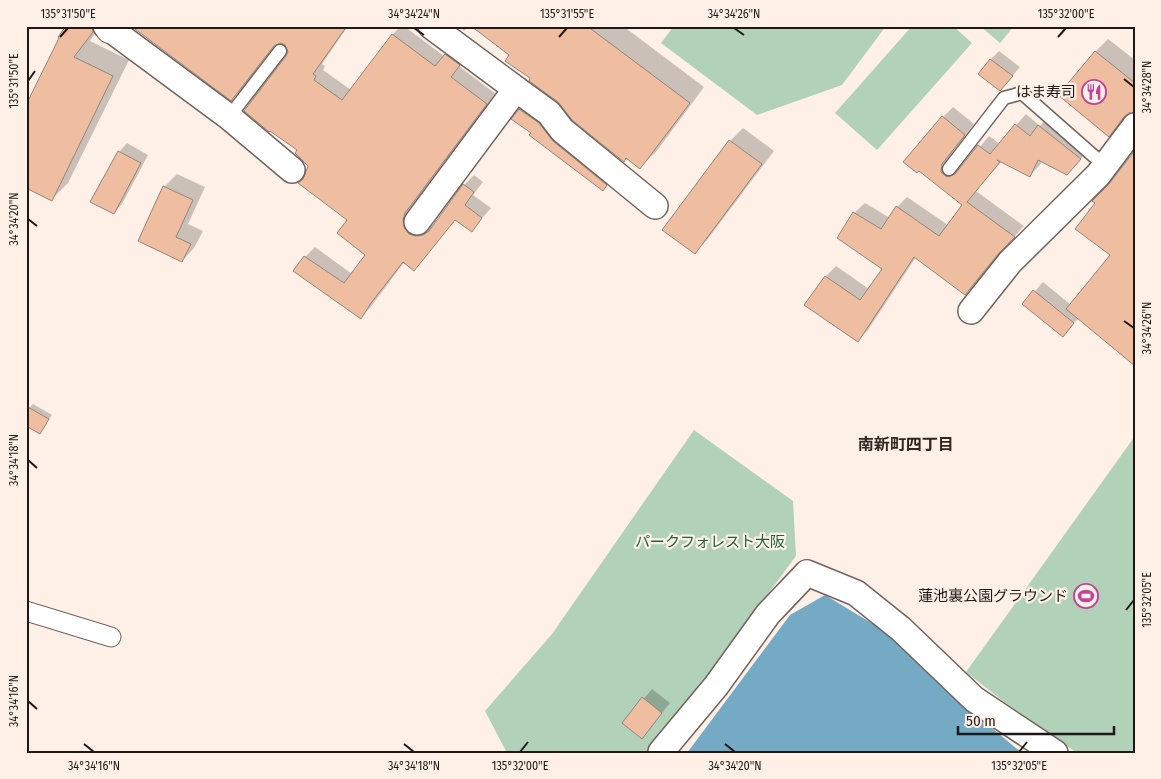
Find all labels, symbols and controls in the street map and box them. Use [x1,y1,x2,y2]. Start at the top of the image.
text: 135°31'50"E [40,7,96,21]
text: 34°34'24"N [388,7,440,21]
text: 135°31'55"E [540,7,594,21]
text: 34°34'26"N [708,7,760,21]
text: 135°32'00"E [1038,7,1095,21]
text: 135°31'50"E [7,53,21,109]
text: 34°34'28"N [1140,61,1154,113]
restaurant icon: はま寿司 [1081,79,1107,105]
place label: はま寿司 [1016,83,1076,101]
text: 34°34'20"N [7,192,21,246]
text: 34°34'26"N [1140,302,1154,354]
text: 34°34'18"N [7,434,21,486]
district label: 南新町四丁目 [858,435,954,454]
park label: パークフォレスト大阪 [635,533,785,551]
text: 135°32'05"E [1140,572,1154,628]
sports icon: 蓮池裏公園グラウンド [1073,583,1099,609]
place label: 蓮池裏公園グラウンド [918,587,1068,605]
text: 34°34'16"N [7,675,21,727]
scale bar [958,704,1115,736]
text: 50 m [966,712,996,730]
text: 34°34'16"N [68,759,120,773]
text: 34°34'18"N [388,759,440,773]
text: 135°32'00"E [492,759,549,773]
text: 34°34'20"N [708,759,762,773]
text: 135°32'05"E [991,759,1047,773]

